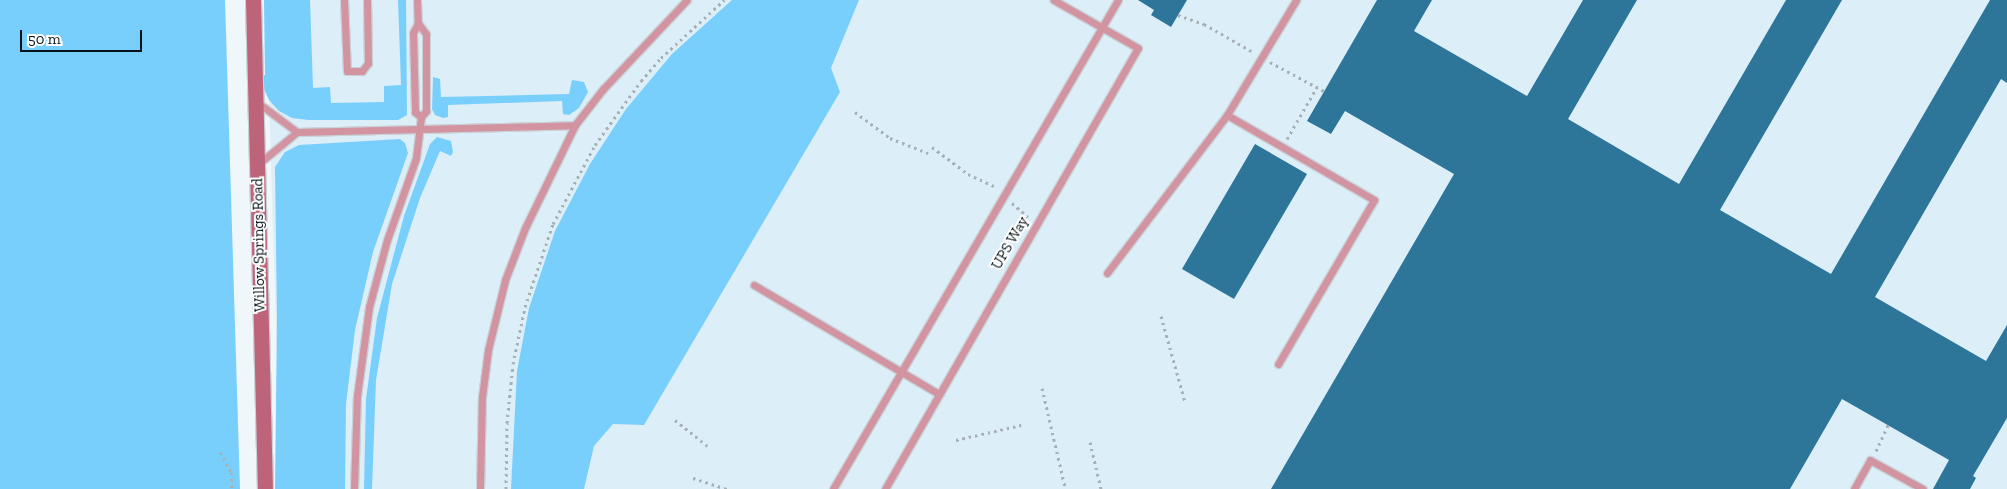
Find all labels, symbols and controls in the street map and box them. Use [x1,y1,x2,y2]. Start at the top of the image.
scale bar [22,20,145,52]
text: 50 m [28,30,61,48]
street label: Willow Springs Road [249,178,269,312]
street label: UPS Way [988,213,1032,273]

